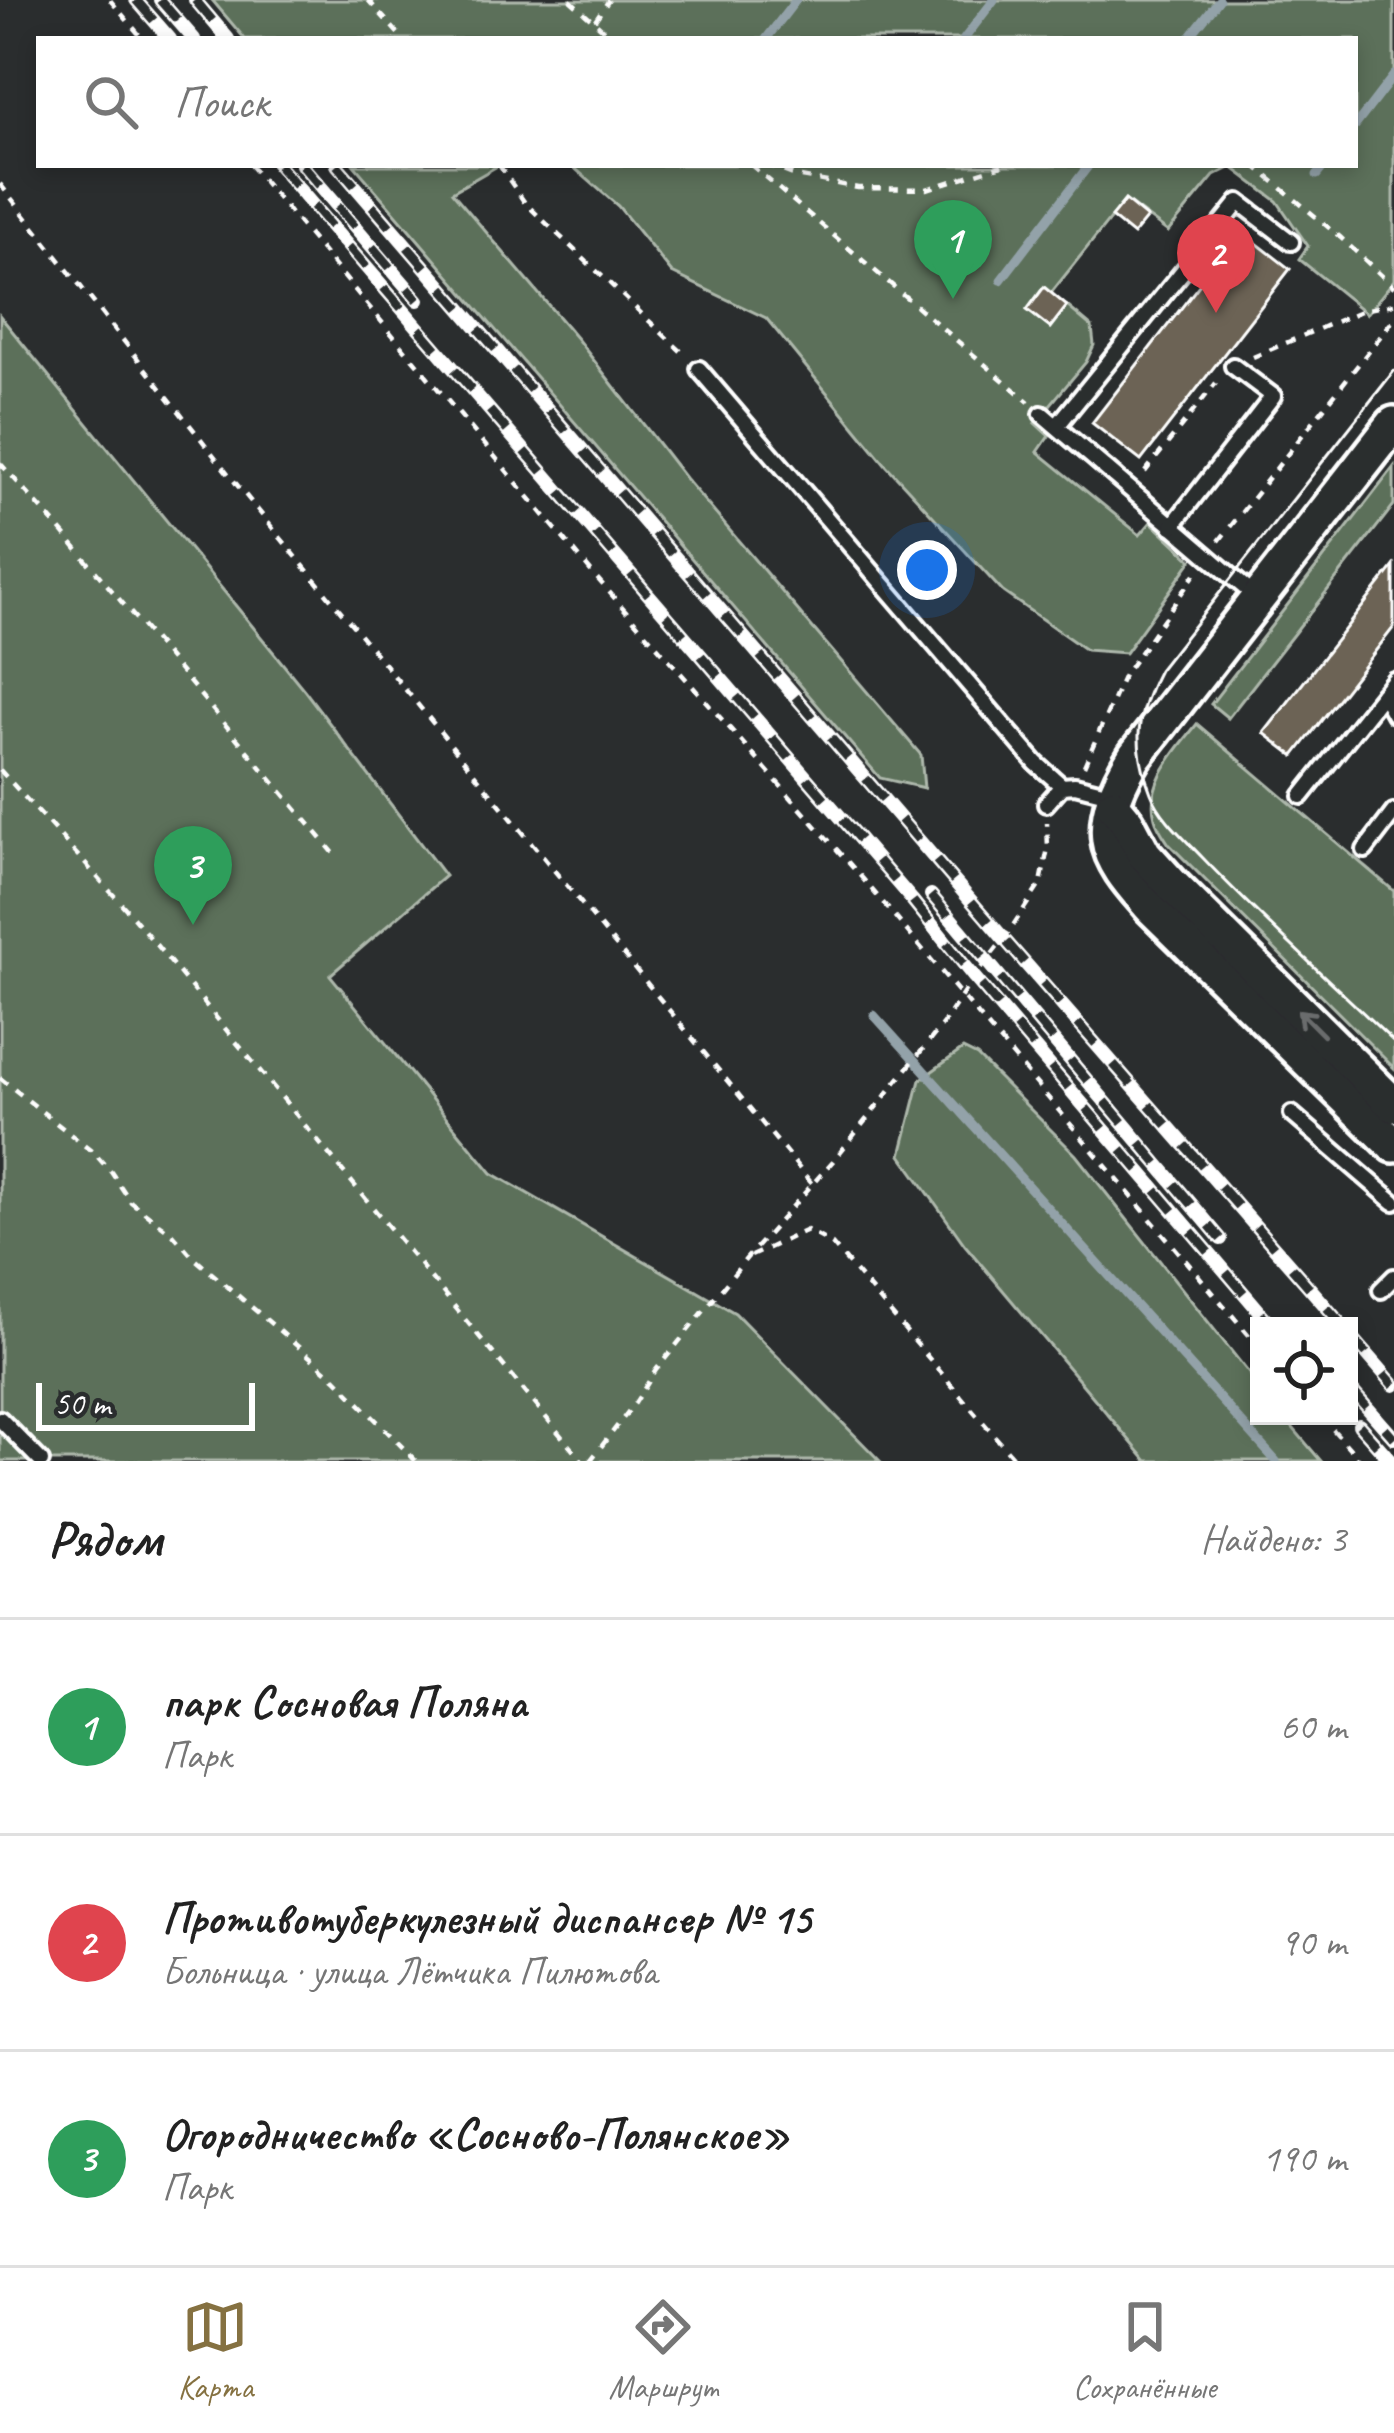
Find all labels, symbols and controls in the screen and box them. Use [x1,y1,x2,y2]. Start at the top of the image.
search box [36,36,1358,168]
icon: search [78,69,144,135]
text: Поиск [174,74,269,131]
pin: 1 [914,200,992,299]
pin: 2 [1177,214,1255,313]
your location [897,540,957,600]
pin: 3 [154,826,232,925]
one-way arrow [1297,1009,1326,1038]
map controls [1250,1317,1358,1425]
button: locate [1250,1317,1358,1425]
scale bar [36,1377,255,1430]
text: 50 m [54,1383,110,1425]
text: Рядом [48,1507,162,1571]
text: Найдено: 3 [1201,1515,1346,1564]
text: парк Сосновая Поляна [162,1674,527,1731]
text: 1 [78,1702,96,1751]
text: 60 m [1280,1702,1346,1751]
text: Парк [162,1731,232,1780]
text: Противотуберкулезный диспансер № 15 [162,1890,811,1947]
text: 2 [78,1918,96,1967]
text: 90 m [1280,1918,1346,1967]
text: Больница · улица Лётчика Пилютова [162,1947,657,1996]
text: Огородничество «Сосново-Полянское» [162,2106,790,2163]
text: 3 [78,2134,96,2183]
text: 190 m [1262,2134,1346,2183]
text: Парк [162,2163,232,2212]
tab: Карта [178,2294,253,2408]
tab: Маршрут [609,2294,718,2408]
tab: Сохранённые [1073,2294,1216,2408]

